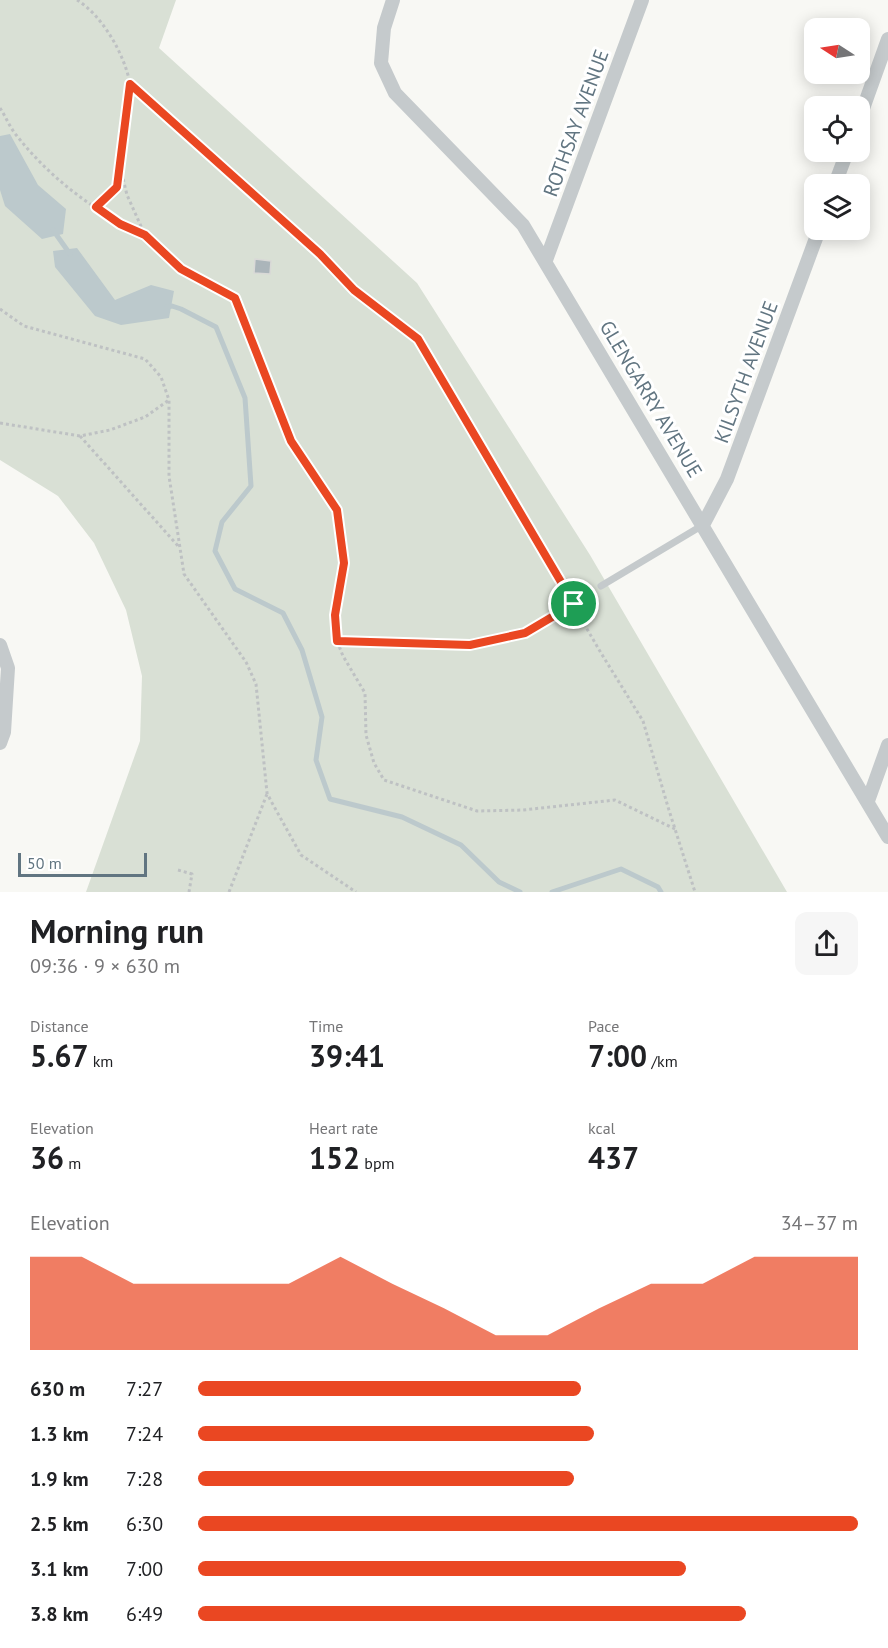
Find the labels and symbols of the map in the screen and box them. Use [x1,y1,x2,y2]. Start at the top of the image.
north arrow [804,18,870,84]
street label: ROTHSAY AVENUE [537,46,615,200]
street label: KILSYTH AVENUE [708,297,784,447]
street label: GLENGARRY AVENUE [594,316,708,482]
pin [548,578,599,629]
scale bar [18,850,147,878]

